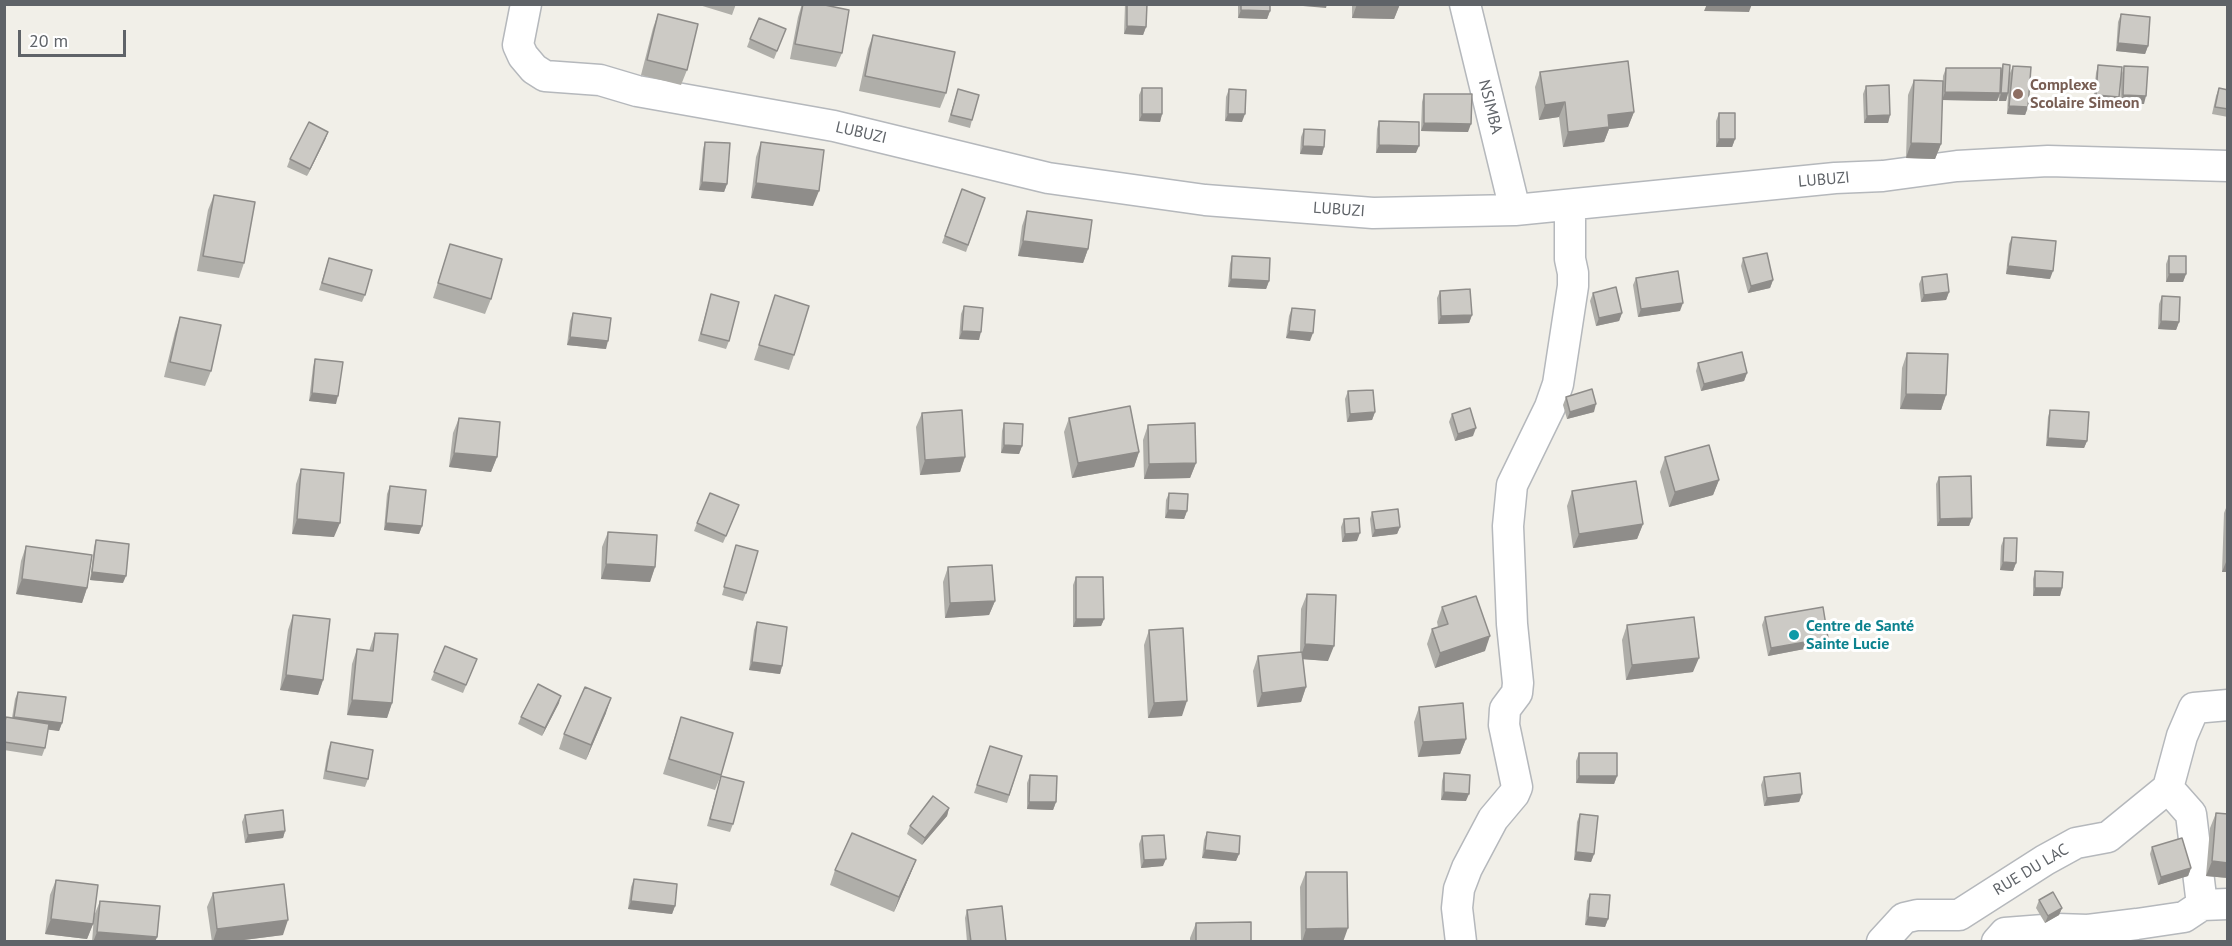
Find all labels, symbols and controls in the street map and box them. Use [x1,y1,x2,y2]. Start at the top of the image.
scale bar [21,18,129,56]
text: 20 m [29,29,68,52]
place label: Complexe Scolaire Simeon [2030,75,2139,113]
street label: NSIMBA [1474,78,1506,136]
marker: Complexe Scolaire Simeon [2011,87,2025,101]
street label: LUBUZI [834,118,888,148]
street label: LUBUZI [1797,168,1851,192]
street label: LUBUZI [1312,199,1366,221]
place label: Centre de Santé Sainte Lucie [1806,616,1914,654]
marker: Centre de Santé Sainte Lucie [1787,628,1801,642]
street label: RUE DU LAC [1990,840,2072,900]

